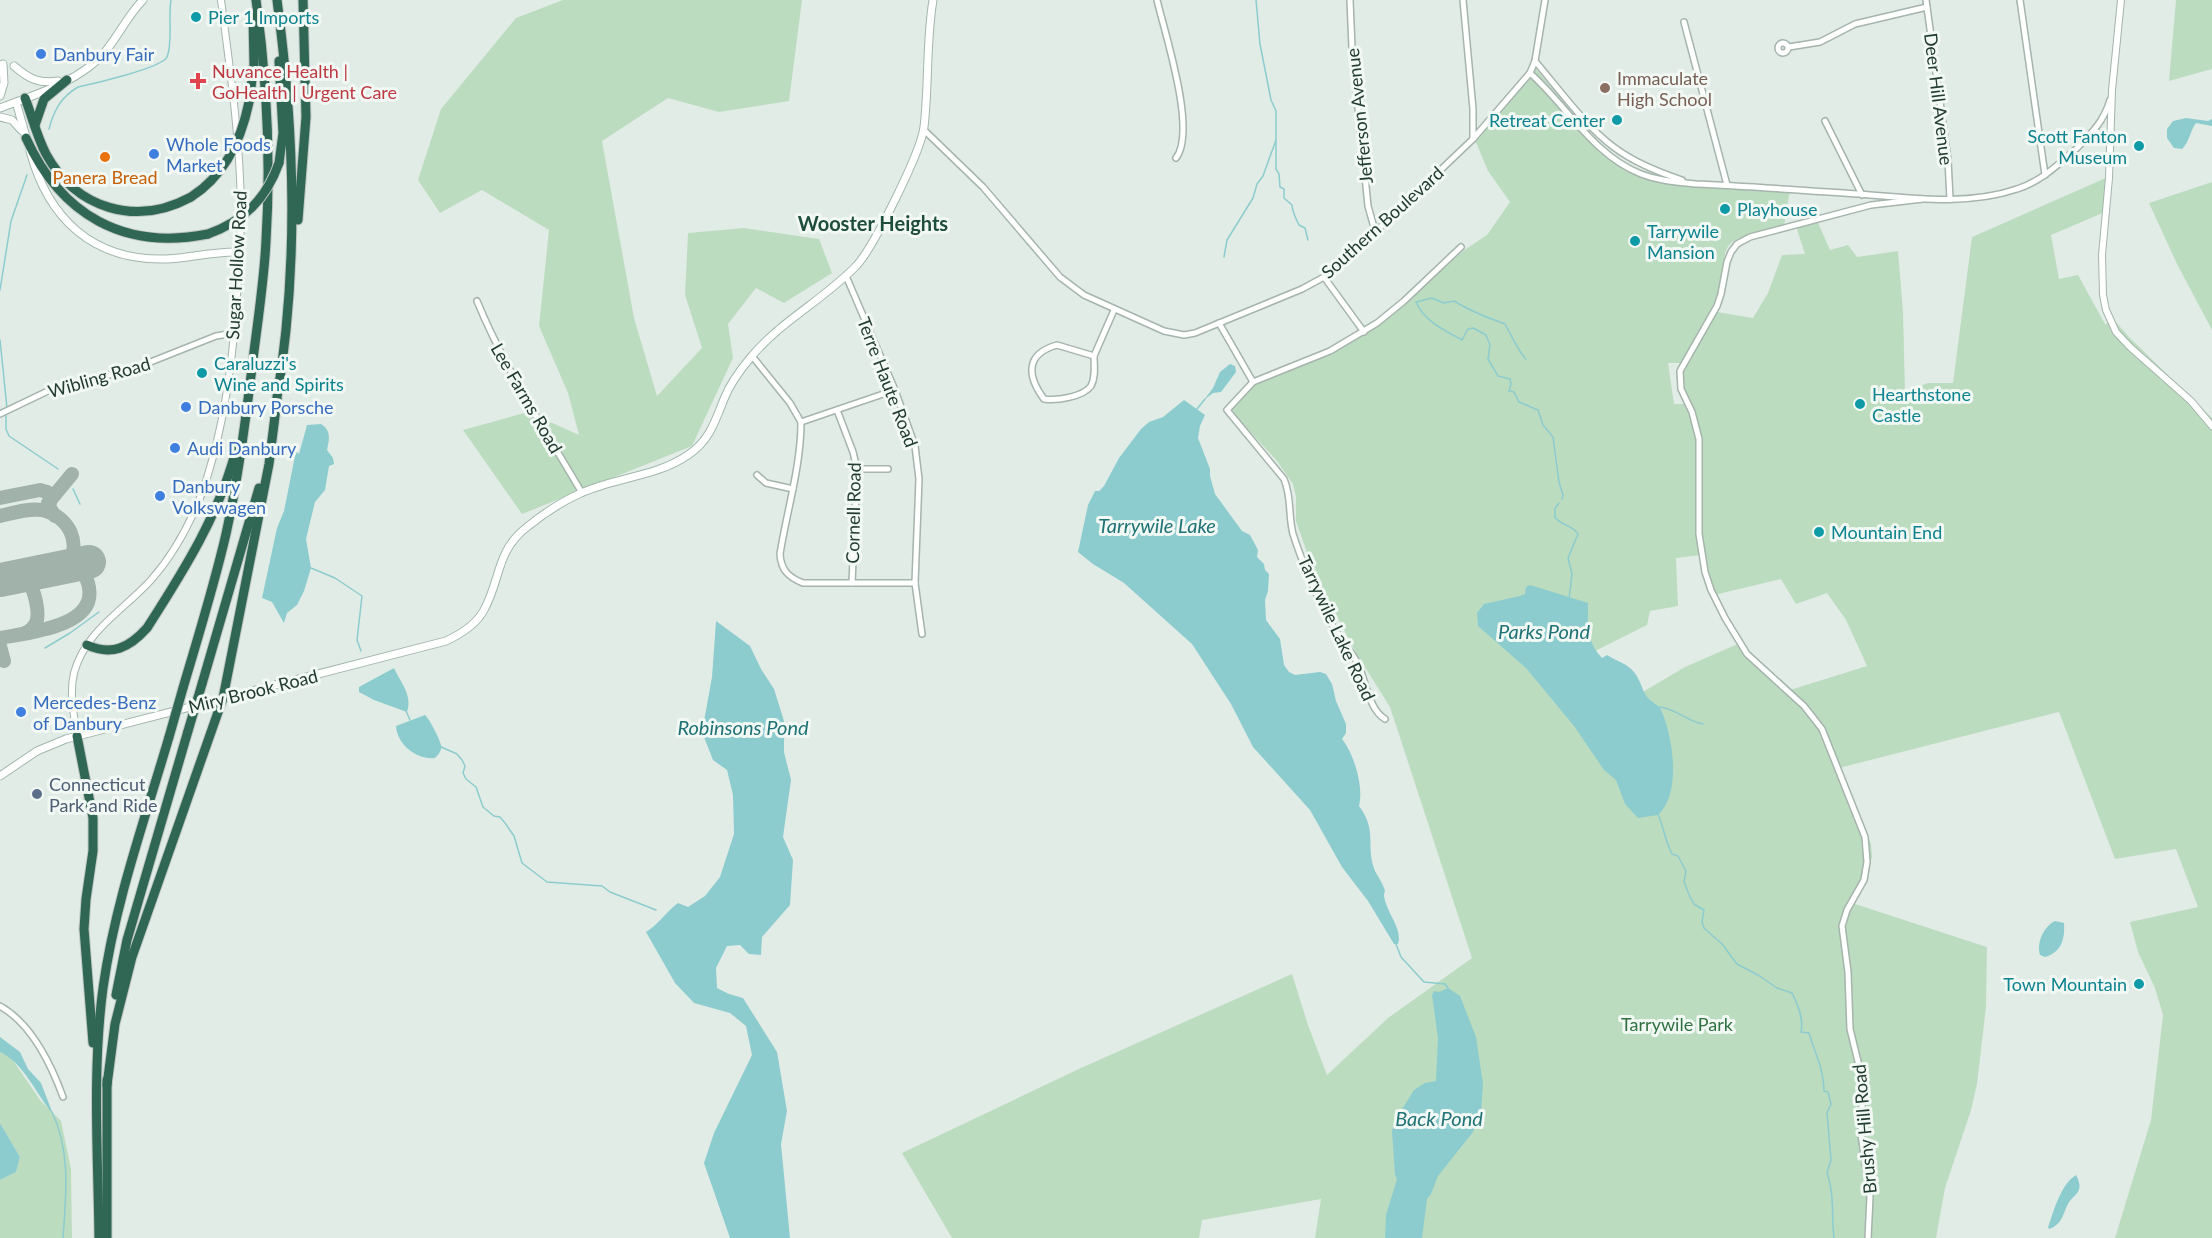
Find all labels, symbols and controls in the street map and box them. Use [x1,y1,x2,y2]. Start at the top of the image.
place label: Pier 1 Imports [208,6,319,28]
marker: Pier 1 Imports [189,10,203,24]
street label: Deer Hill Avenue [1920,31,1958,167]
place label: Danbury Fair [53,43,155,65]
marker: Danbury Fair [34,47,48,61]
street label: Jefferson Avenue [1341,47,1377,185]
place label: Nuvance Health | GoHealth | Urgent Care [212,60,397,103]
place label: Immaculate High School [1617,67,1712,110]
marker: Nuvance Health | GoHealth | Urgent Care [189,72,207,90]
marker: Immaculate High School [1598,81,1612,95]
place label: Retreat Center [1489,109,1605,131]
marker: Retreat Center [1610,113,1624,127]
place label: Scott Fanton Museum [2027,125,2127,168]
place label: Whole Foods Market [166,133,271,176]
marker: Scott Fanton Museum [2132,139,2146,153]
marker: Whole Foods Market [147,147,161,161]
marker: Panera Bread [98,150,112,164]
street label: Southern Boulevard [1316,161,1448,283]
place label: Panera Bread [52,166,158,188]
street label: Sugar Hollow Road [221,190,251,340]
place label: Playhouse [1737,198,1818,220]
marker: Playhouse [1718,202,1732,216]
district label: Wooster Heights [798,211,948,235]
place label: Tarrywile Mansion [1647,220,1719,263]
marker: Tarrywile Mansion [1628,234,1642,248]
street label: Terre Haute Road [853,314,923,450]
street label: Lee Farms Road [487,339,567,457]
street label: Wibling Road [45,352,153,402]
place label: Caraluzzi's Wine and Spirits [214,352,344,395]
marker: Caraluzzi's Wine and Spirits [195,366,209,380]
place label: Hearthstone Castle [1872,383,1971,426]
place label: Danbury Porsche [198,396,334,418]
marker: Hearthstone Castle [1853,397,1867,411]
marker: Danbury Porsche [179,400,193,414]
place label: Audi Danbury [187,437,297,459]
marker: Audi Danbury [168,441,182,455]
street label: Cornell Road [841,462,865,564]
place label: Danbury Volkswagen [172,475,266,518]
marker: Danbury Volkswagen [153,489,167,503]
water label: Tarrywile Lake [1098,513,1216,537]
place label: Mountain End [1831,521,1942,543]
marker: Mountain End [1812,525,1826,539]
street label: Tarrywile Lake Road [1294,552,1380,704]
water label: Parks Pond [1498,619,1590,643]
street label: Miry Brook Road [186,664,320,718]
place label: Mercedes-Benz of Danbury [33,691,156,734]
marker: Mercedes-Benz of Danbury [14,705,28,719]
water label: Robinsons Pond [677,715,809,739]
place label: Connecticut Park and Ride [49,773,158,816]
marker: Connecticut Park and Ride [30,787,44,801]
place label: Town Mountain [2003,973,2127,995]
marker: Town Mountain [2132,977,2146,991]
park label: Tarrywile Park [1621,1013,1734,1035]
street label: Brushy Hill Road [1847,1063,1881,1195]
water label: Back Pond [1395,1106,1483,1130]

